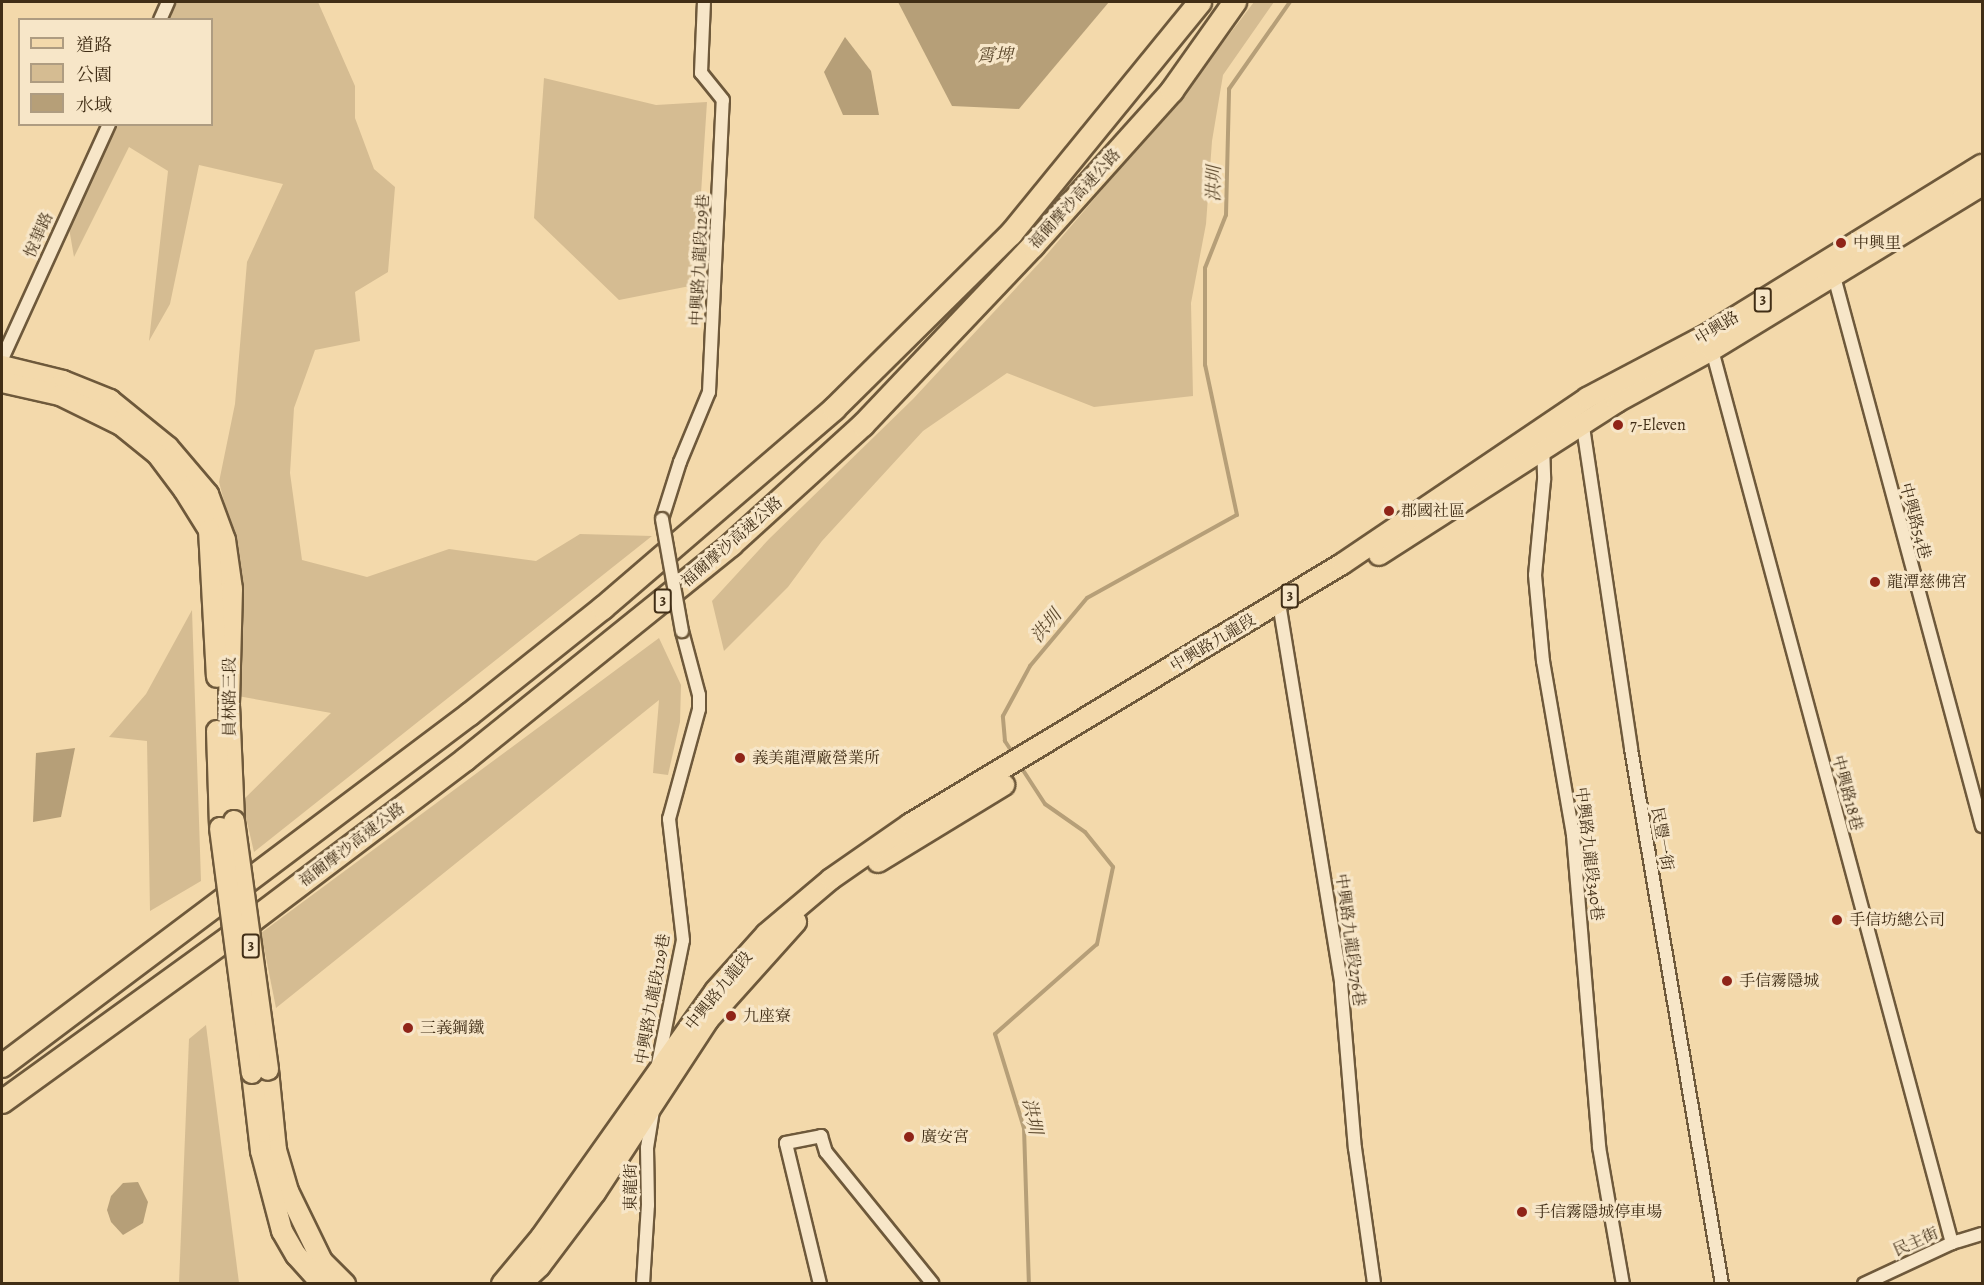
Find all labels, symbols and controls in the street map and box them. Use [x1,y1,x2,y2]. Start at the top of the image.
legend [18,18,213,126]
text: 道路 [76,33,112,57]
water label: 霄埤 [977,44,1013,66]
text: 公園 [76,63,112,87]
text: 水域 [76,93,112,117]
street label: 福爾摩沙高速公路 [1025,145,1125,253]
water label: 洪圳 [1203,166,1225,202]
street label: 中興路九龍段129巷 [687,193,713,327]
street label: 悅華路 [20,209,58,261]
place label: 中興里 [1853,233,1901,253]
marker: 中興里 [1834,236,1848,250]
road number: 3 [1752,288,1774,312]
street label: 中興路 [1691,307,1743,349]
place label: 7-Eleven [1630,415,1686,435]
marker: 7-Eleven [1611,418,1625,432]
street label: 中興路54巷 [1896,481,1934,561]
street label: 福爾摩沙高速公路 [677,493,787,591]
place label: 郡國社區 [1401,501,1465,521]
marker: 郡國社區 [1382,504,1396,518]
place label: 龍潭慈佛宮 [1887,572,1967,592]
marker: 龍潭慈佛宮 [1868,575,1882,589]
road number: 3 [1280,584,1300,608]
road number: 3 [652,589,674,613]
water label: 洪圳 [1026,605,1066,647]
street label: 中興路九龍段 [1167,610,1259,676]
street label: 員林路三段 [220,657,240,737]
place label: 義美龍潭廠營業所 [752,748,880,768]
marker: 義美龍潭廠營業所 [733,751,747,765]
street label: 中興路18巷 [1828,753,1866,833]
street label: 中興路九龍段340巷 [1571,786,1607,922]
street label: 福爾摩沙高速公路 [295,799,409,891]
street label: 民豐一街 [1647,806,1677,872]
street label: 中興路九龍段276巷 [1331,872,1369,1008]
place label: 手信坊總公司 [1849,910,1945,930]
marker: 手信坊總公司 [1830,913,1844,927]
street label: 中興路九龍段129巷 [632,932,674,1066]
road number: 3 [240,934,262,958]
street label: 中興路九龍段 [681,948,757,1034]
place label: 手信霧隱城 [1739,971,1819,991]
marker: 手信霧隱城 [1720,974,1734,988]
place label: 九座寮 [743,1006,791,1026]
marker: 九座寮 [724,1009,738,1023]
place label: 三義鋼鐵 [420,1018,484,1038]
marker: 三義鋼鐵 [401,1021,415,1035]
water label: 洪圳 [1018,1096,1046,1136]
place label: 廣安宮 [921,1127,969,1147]
marker: 廣安宮 [902,1130,916,1144]
street label: 東龍街 [621,1163,641,1211]
place label: 手信霧隱城停車場 [1534,1202,1662,1222]
marker: 手信霧隱城停車場 [1515,1205,1529,1219]
street label: 民主街 [1890,1223,1942,1261]

